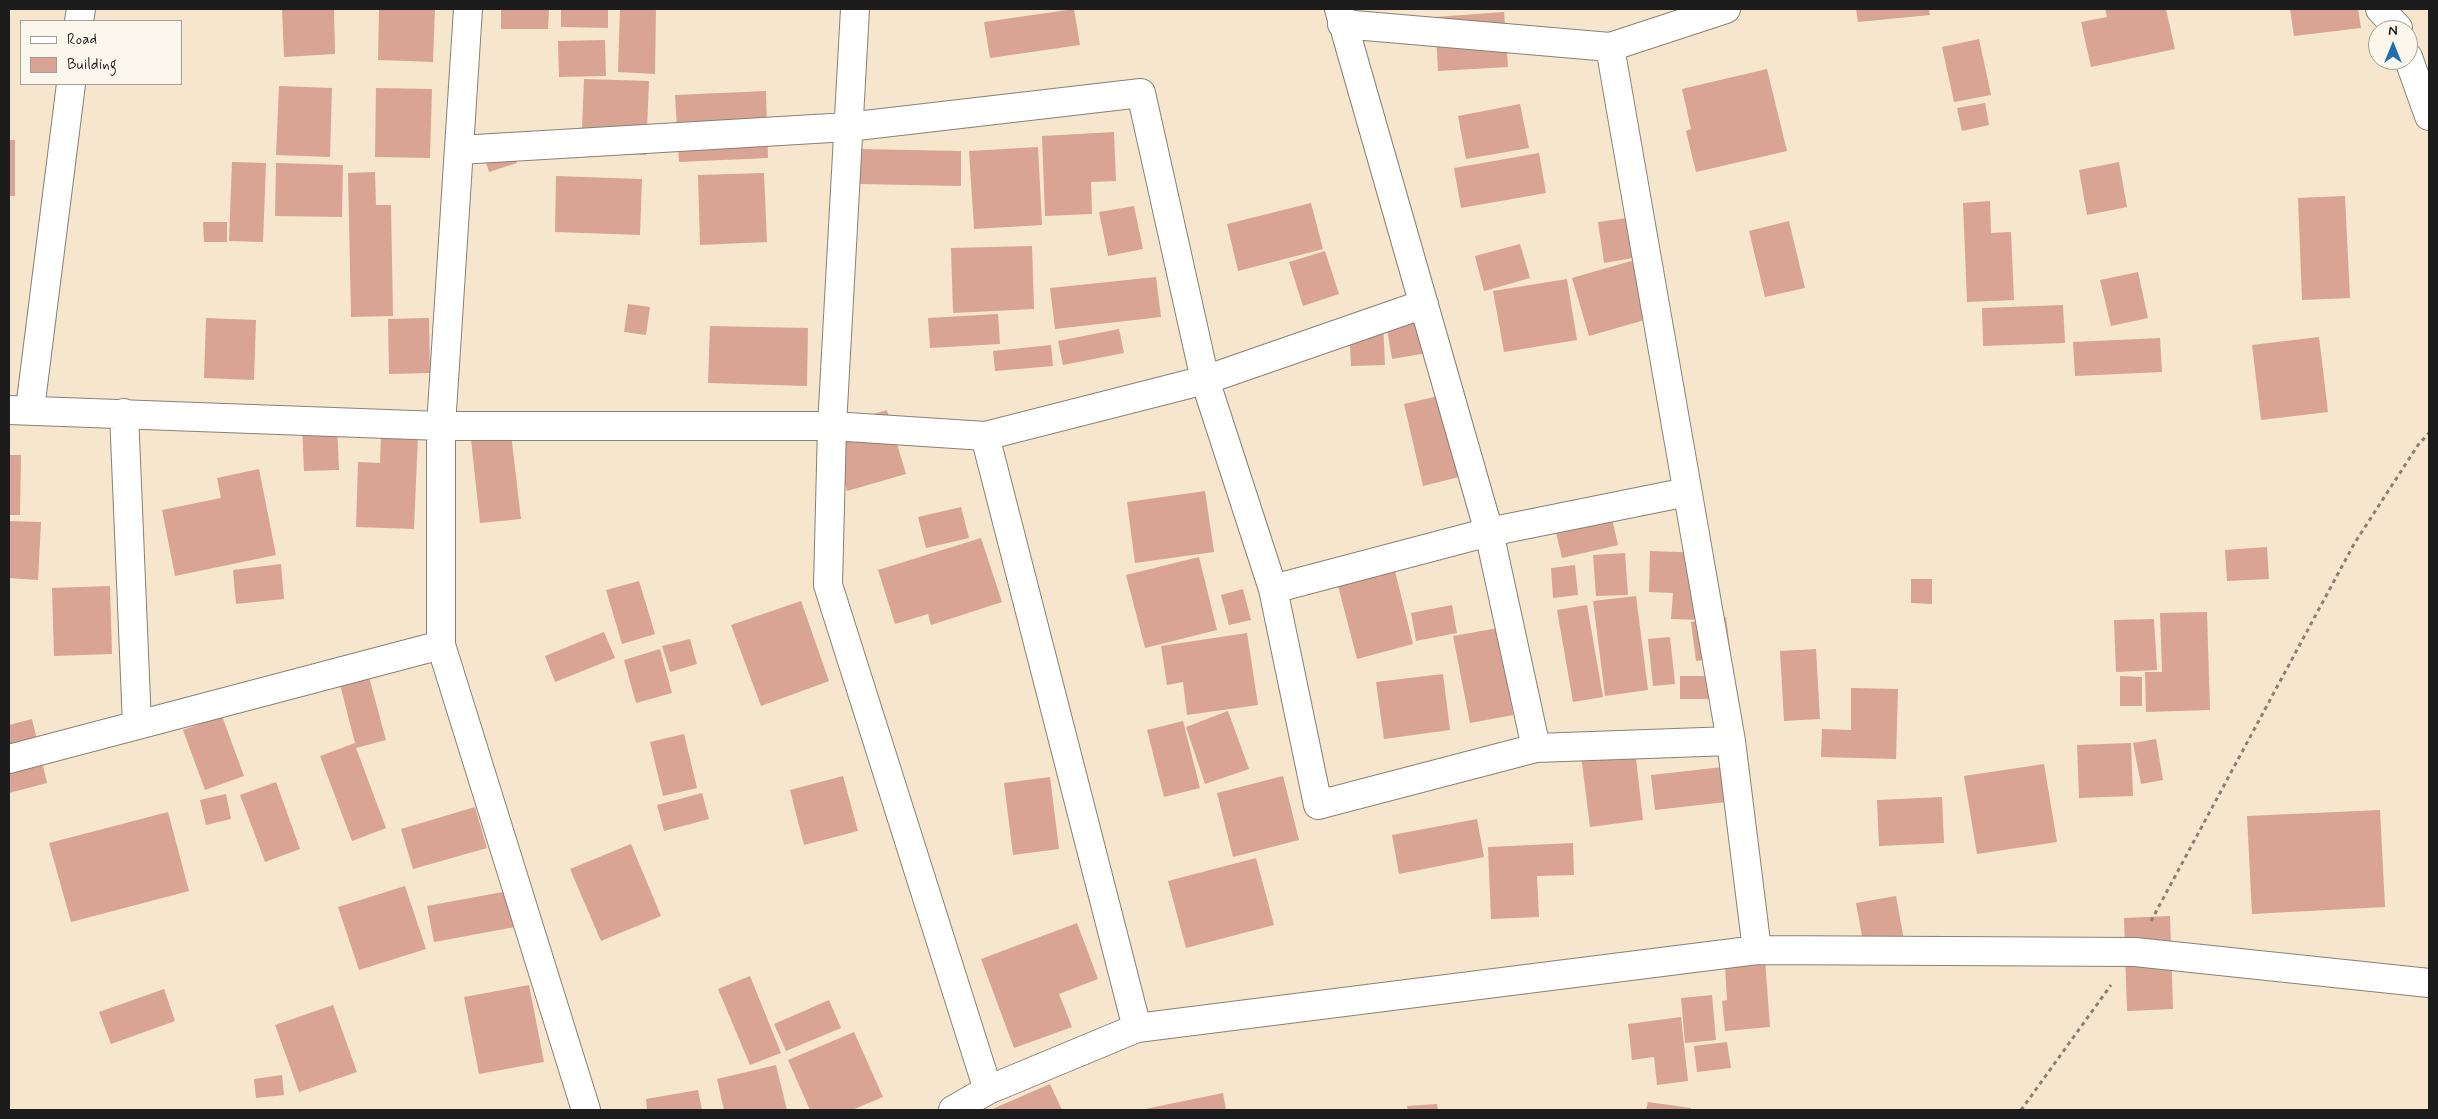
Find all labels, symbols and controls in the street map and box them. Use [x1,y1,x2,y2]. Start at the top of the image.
legend [20,20,182,85]
north arrow [2368,20,2418,70]
text: N [2388,22,2398,40]
text: Road [67,30,97,50]
text: Building [67,55,117,75]

